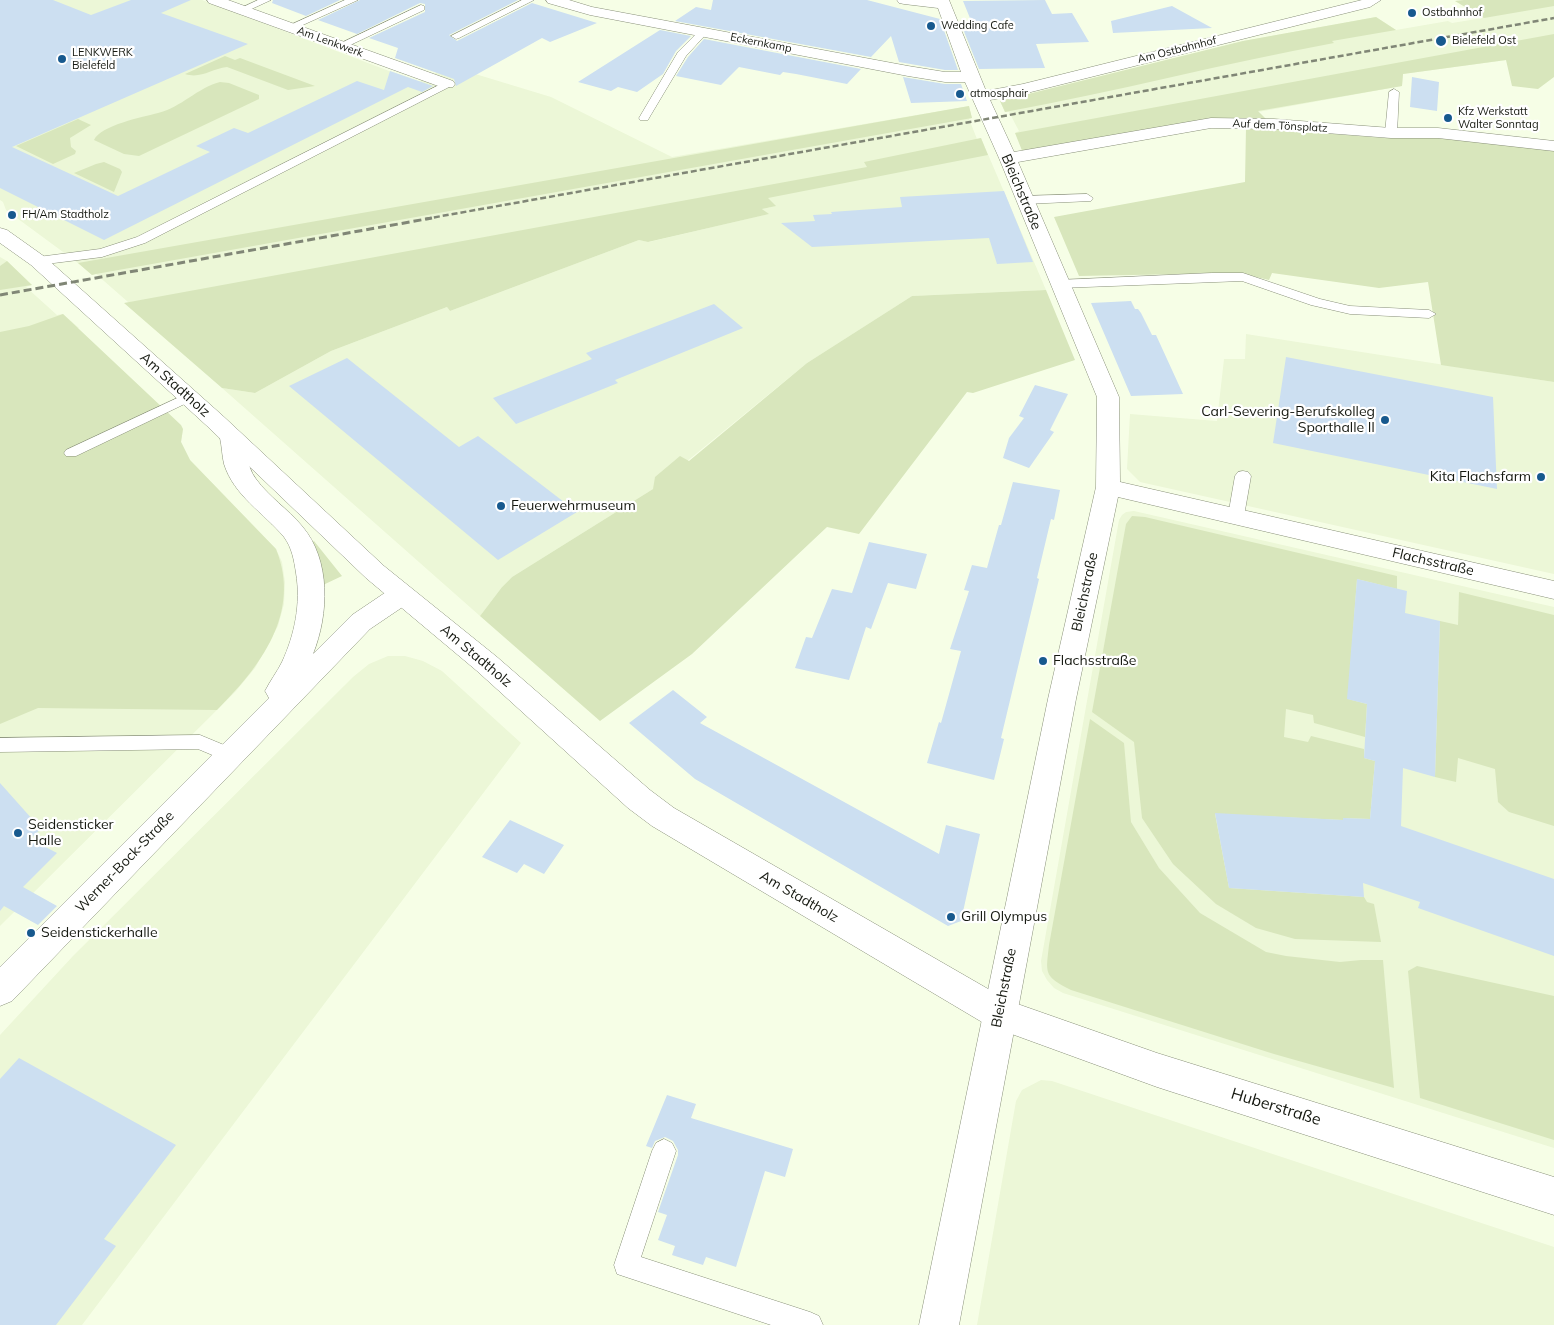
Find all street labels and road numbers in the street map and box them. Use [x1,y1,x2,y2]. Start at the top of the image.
street label: Am Lenkwerk [295,24,365,60]
street label: Eckernkamp [729,31,793,55]
street label: Am Ostbahnhof [1136,34,1218,66]
street label: Auf dem Tönsplatz [1232,117,1328,135]
street label: Bleichstraße [998,152,1044,232]
street label: Am Stadtholz [137,349,213,421]
street label: Flachsstraße [1391,544,1475,580]
street label: Bleichstraße [1068,551,1102,633]
street label: Am Stadtholz [437,621,515,691]
street label: Werner-Bock-Straße [72,808,178,916]
street label: Am Stadtholz [757,868,841,926]
street label: Bleichstraße [988,947,1020,1029]
street label: Huberstraße [1229,1084,1323,1130]

